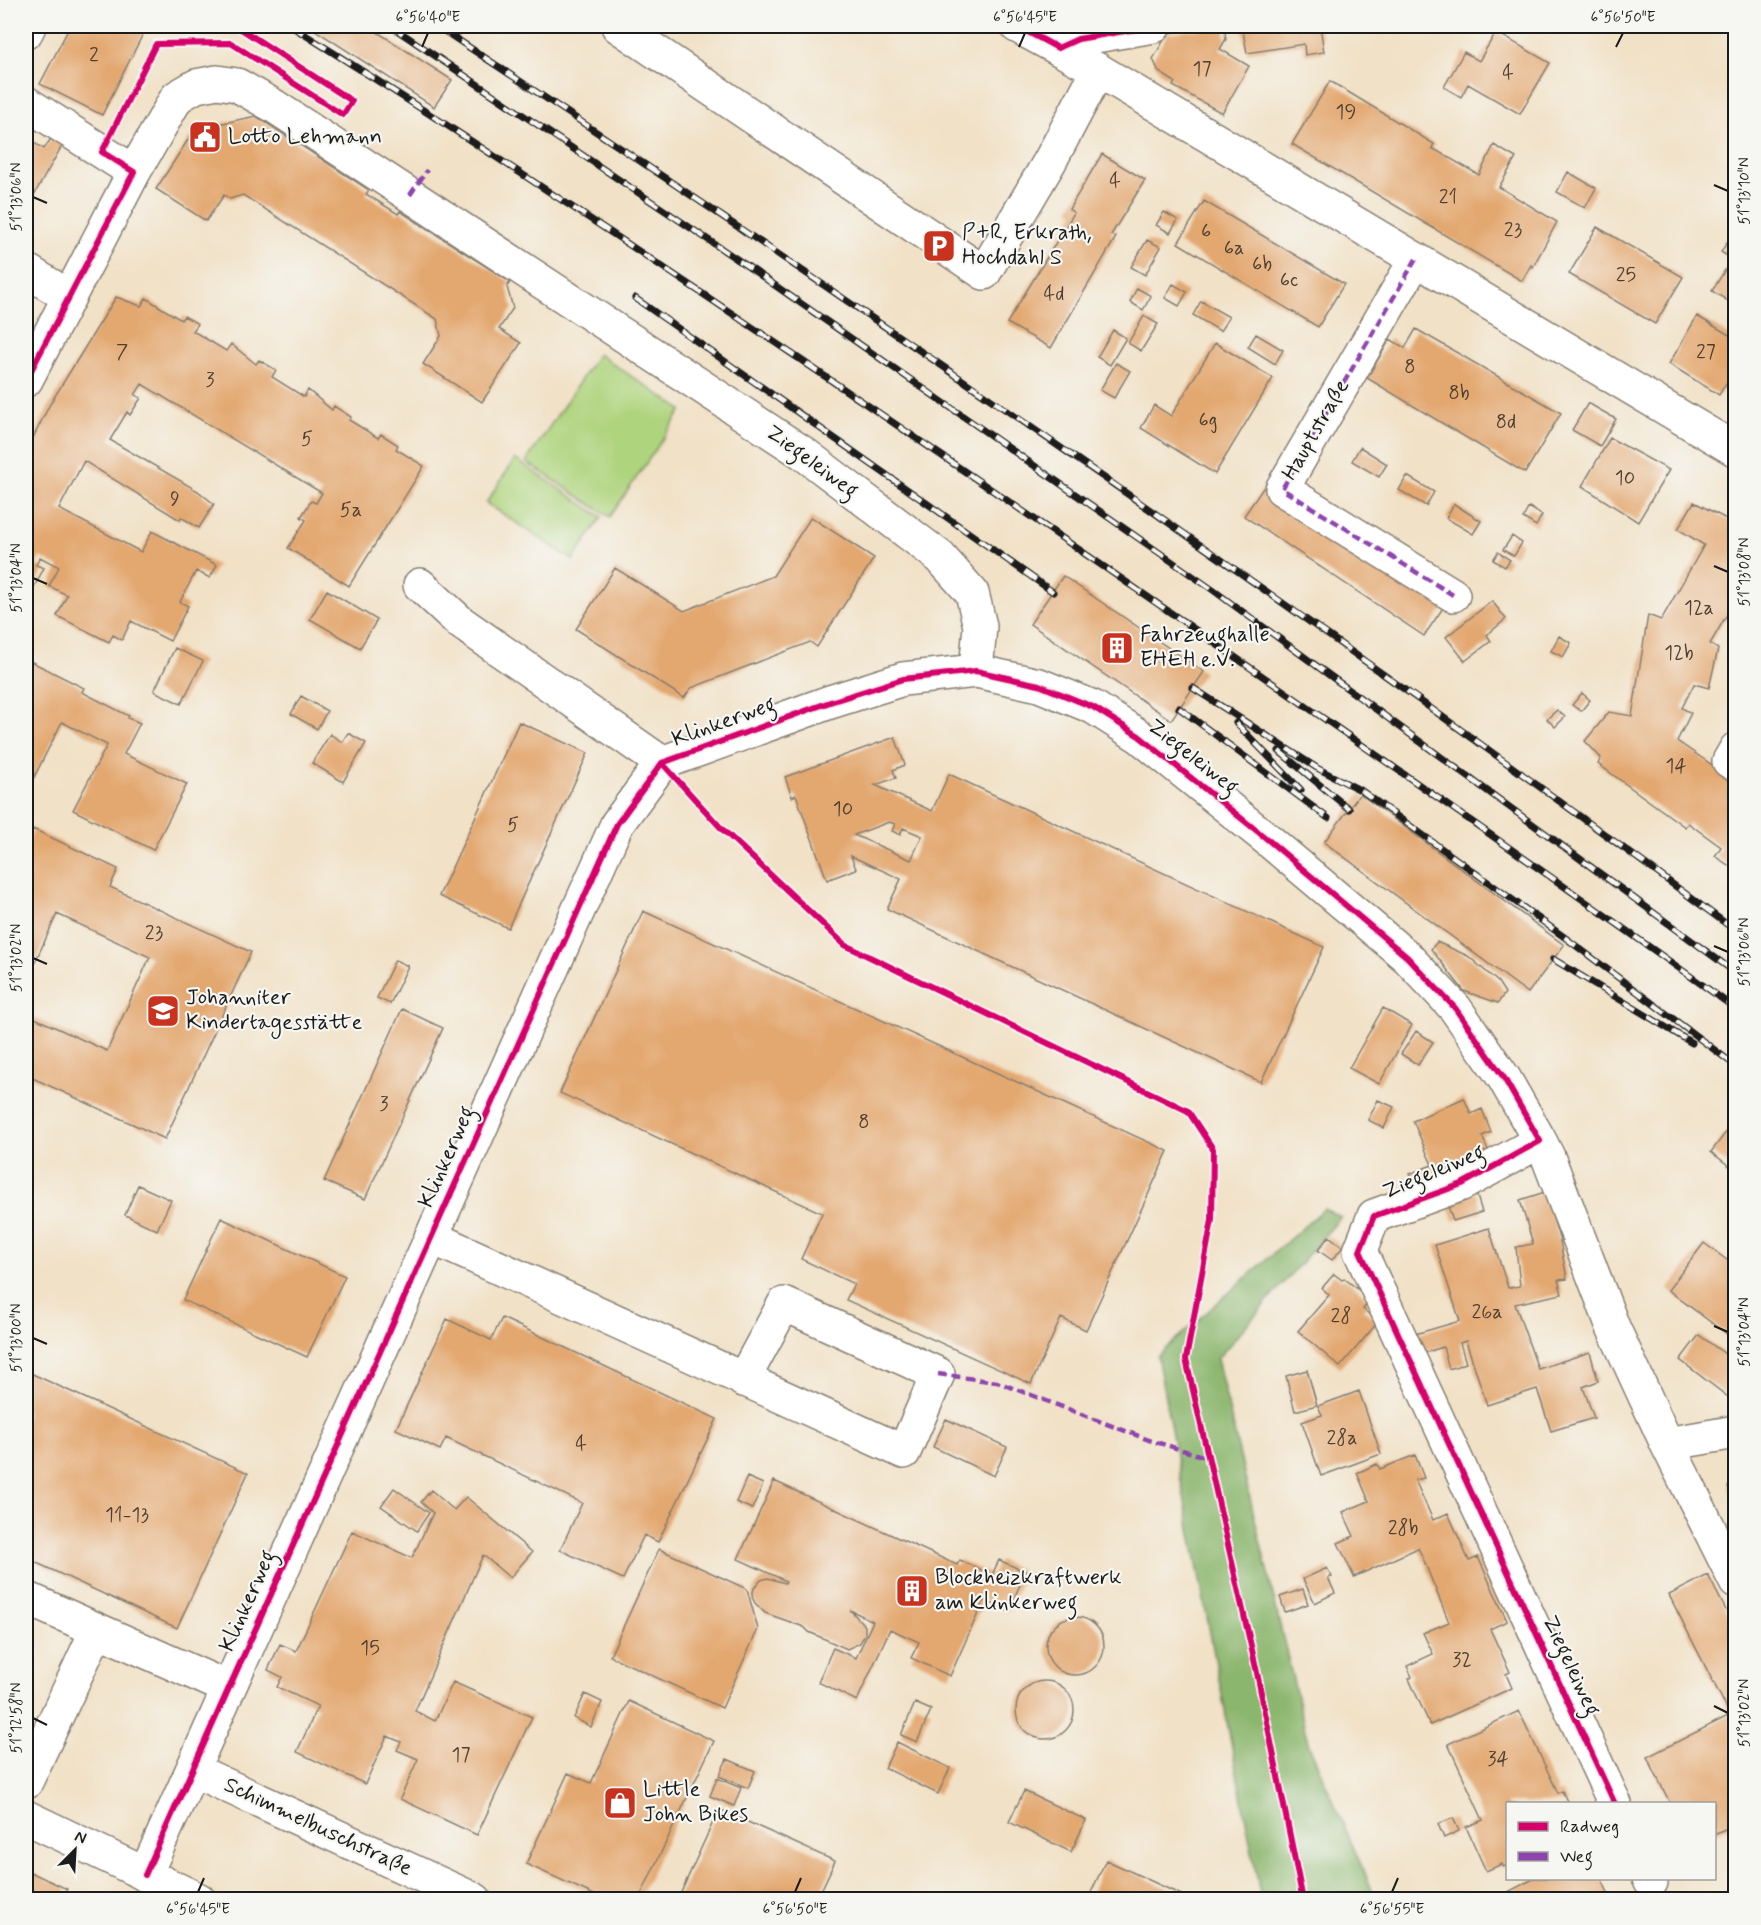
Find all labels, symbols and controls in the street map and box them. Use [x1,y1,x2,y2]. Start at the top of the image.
text: 6°56'40"E [396,8,461,28]
text: 6°56'45"E [993,8,1057,28]
text: 6°56'50"E [1590,8,1656,28]
house number: 2 [89,42,99,69]
house number: 17 [1193,56,1212,83]
house number: 4 [1502,60,1514,87]
house number: 19 [1336,99,1356,126]
public building icon: Lotto Lehmann [187,119,223,155]
place label: Lotto Lehmann [228,123,382,151]
text: 51°13'10"N [1735,157,1755,225]
text: 51°13'06"N [7,163,27,231]
house number: 4 [1109,168,1121,195]
house number: 21 [1439,184,1457,211]
house number: 23 [1504,217,1522,244]
house number: 6 [1201,218,1211,245]
place label: P+R, Erkrath, Hochdahl S [962,219,1092,272]
parking icon: P+R, Erkrath, Hochdahl S [921,228,957,264]
house number: 6a [1224,235,1244,262]
house number: 6b [1252,251,1272,278]
house number: 25 [1616,262,1636,289]
house number: 6c [1280,267,1298,294]
house number: 4d [1044,281,1064,308]
house number: 7 [116,339,128,366]
house number: 27 [1696,339,1716,366]
house number: 8 [1404,354,1416,381]
house number: 3 [205,367,215,394]
street label: Hauptstraße [1276,374,1356,486]
house number: 8b [1448,380,1470,407]
house number: 6g [1199,407,1217,434]
house number: 8d [1496,409,1516,436]
street label: Ziegeleiweg [758,419,864,508]
house number: 5 [301,426,313,453]
house number: 10 [1615,465,1635,492]
house number: 9 [170,486,180,513]
house number: 5a [340,497,362,524]
text: 51°13'08"N [1735,538,1755,606]
text: 51°13'04"N [7,543,27,613]
house number: 12a [1684,595,1714,622]
place label: Fahrzeughalle EHEH e.V. [1140,621,1270,674]
building icon: Fahrzeughalle EHEH e.V. [1099,630,1135,666]
house number: 12b [1664,640,1694,667]
street label: Klinkerweg [668,690,781,757]
street label: Ziegeleiweg [1140,713,1244,804]
house number: 14 [1665,753,1687,780]
house number: 10 [833,796,853,823]
house number: 5 [507,812,519,839]
text: 51°13'06"N [1735,918,1755,986]
house number: 23 [145,920,163,947]
text: 51°13'02"N [7,924,27,992]
place label: Johanniter Kindertagesstätte [186,984,362,1040]
school or university icon: Johanniter Kindertagesstätte [145,993,181,1029]
house number: 3 [379,1091,389,1118]
street label: Klinkerweg [412,1102,485,1213]
house number: 8 [858,1109,870,1136]
street label: Ziegeleiweg [1379,1138,1490,1209]
text: 51°13'04"N [1735,1297,1755,1367]
house number: 26a [1471,1299,1503,1326]
text: 51°13'00"N [7,1303,27,1373]
house number: 28 [1331,1303,1351,1330]
house number: 28a [1326,1425,1358,1452]
house number: 4 [575,1431,587,1458]
house number: 11-13 [105,1502,149,1529]
house number: 28b [1388,1515,1418,1542]
street label: Klinkerweg [213,1546,286,1657]
place label: Blockheizkraftwerk am Klinkerweg [935,1564,1122,1620]
building icon: Blockheizkraftwerk am Klinkerweg [894,1573,930,1609]
street label: Ziegeleiweg [1533,1611,1607,1722]
house number: 15 [360,1635,380,1662]
house number: 32 [1452,1647,1472,1674]
text: 51°13'02"N [1735,1679,1755,1747]
text: 51°12'58"N [7,1682,27,1754]
house number: 17 [452,1742,471,1769]
house number: 34 [1487,1746,1509,1773]
street label: Schimmelbuschstraße [219,1771,417,1883]
place label: Little John Bikes [643,1776,748,1829]
shop icon: Little John Bikes [602,1785,638,1821]
legend [1506,1802,1716,1880]
text: Radweg [1560,1815,1619,1839]
north arrow [45,1820,105,1880]
text: N [71,1826,90,1849]
text: Weg [1560,1845,1593,1871]
text: 6°56'45"E [166,1900,230,1920]
text: 6°56'50"E [762,1900,828,1920]
text: 6°56'55"E [1360,1900,1424,1920]

